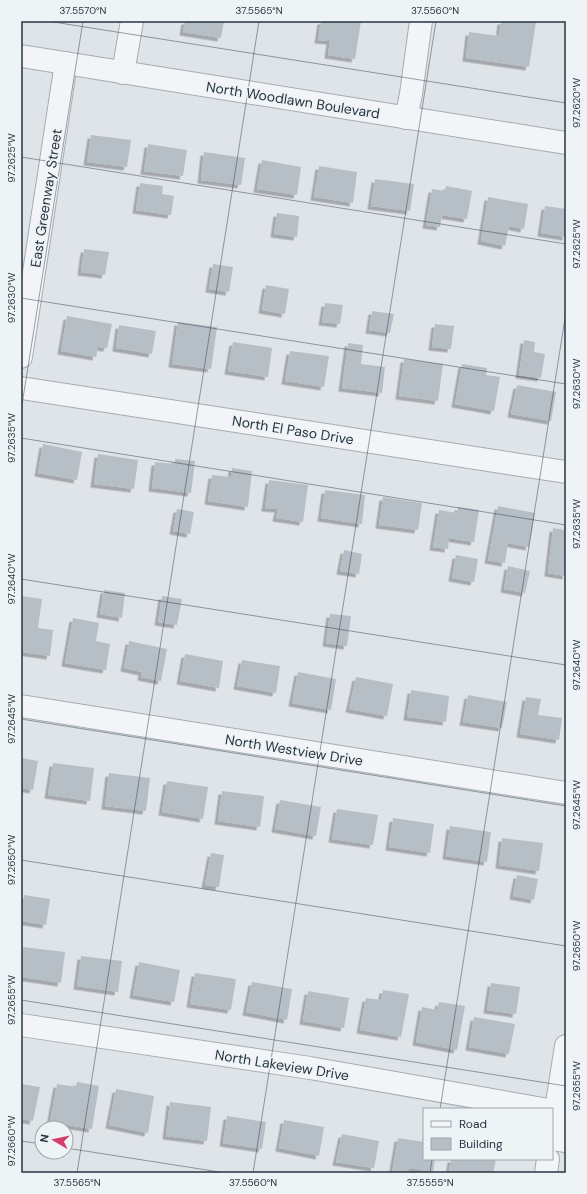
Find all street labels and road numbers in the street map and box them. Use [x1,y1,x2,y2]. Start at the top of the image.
street label: North Woodlawn Boulevard [205,77,381,123]
street label: East Greenway Street [26,127,66,269]
street label: North El Paso Drive [231,412,355,449]
street label: North Westview Drive [224,730,364,770]
street label: North Lakeview Drive [214,1046,350,1085]

